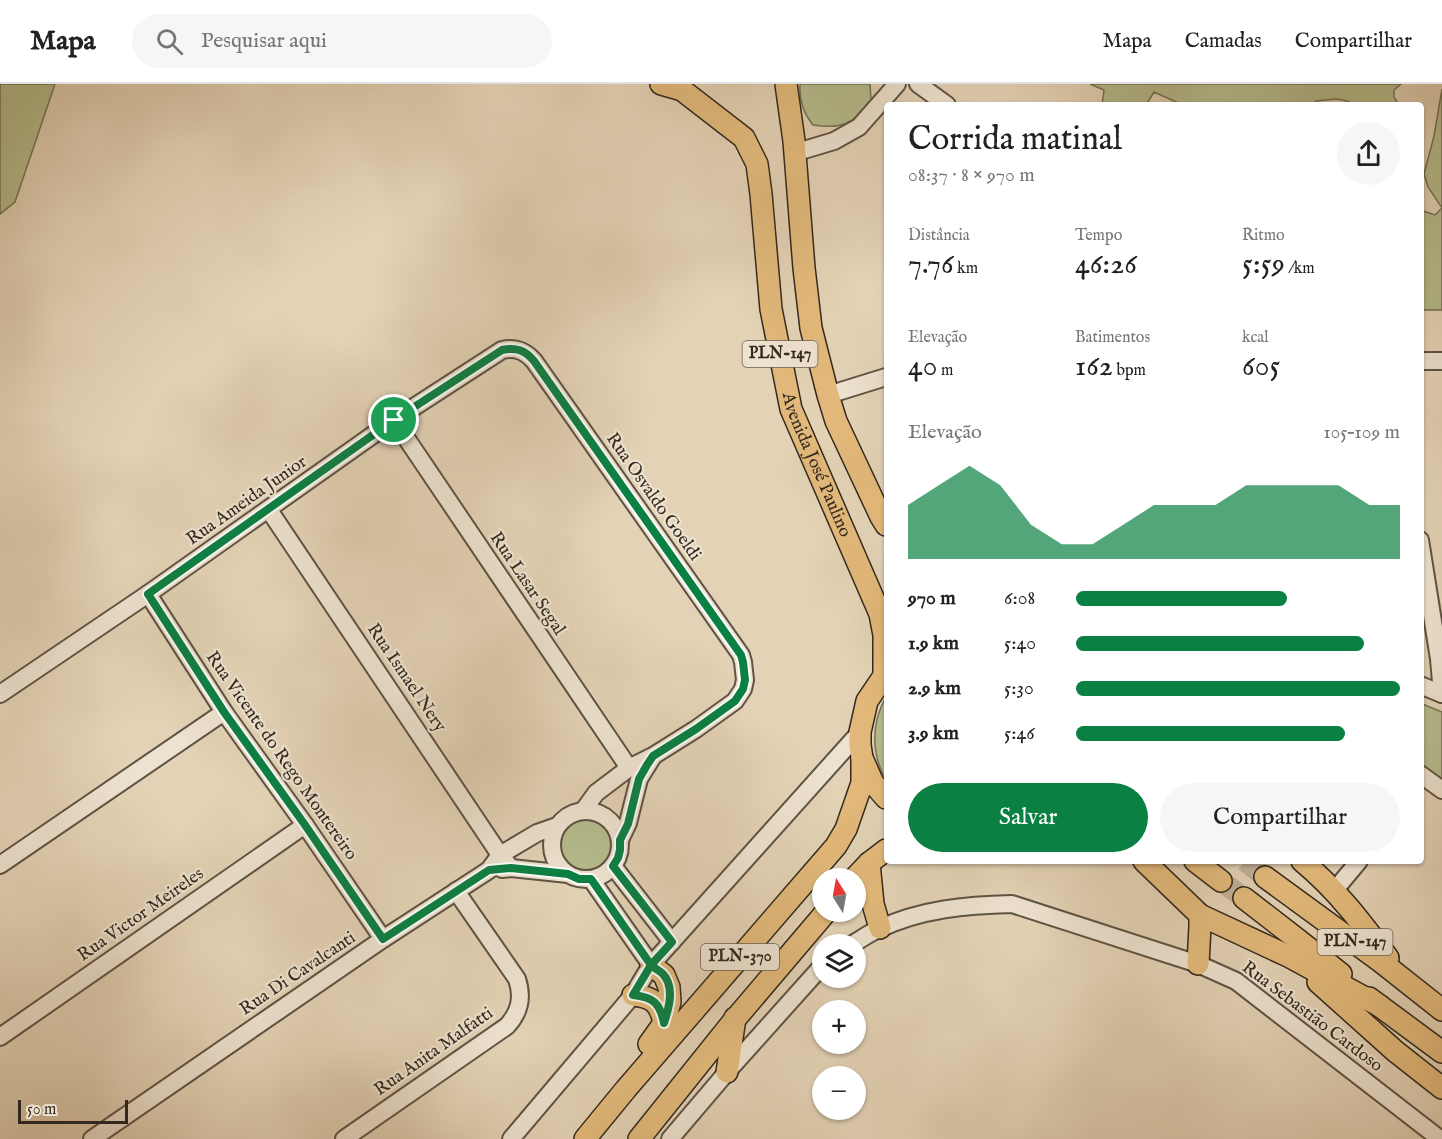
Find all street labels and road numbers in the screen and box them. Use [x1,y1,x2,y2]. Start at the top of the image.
road number: PLN-147 [742,341,818,367]
street label: Avenida José Paulino [776,389,857,541]
street label: Rua Osvaldo Goeldi [600,428,706,566]
street label: Rua Ameida Junior [182,451,312,551]
street label: Rua Lasar Segal [484,528,570,640]
street label: Rua Ismael Nery [361,619,451,737]
street label: Rua Vicente do Rego Montereiro [200,647,362,865]
street label: Rua Victor Meireles [73,863,209,967]
street label: Rua Di Cavalcanti [236,927,360,1021]
road number: PLN-147 [1318,929,1392,955]
road number: PLN-370 [701,944,779,970]
street label: Rua Sebastião Cardoso [1237,956,1387,1078]
street label: Rua Anita Malfatti [370,1002,498,1102]

